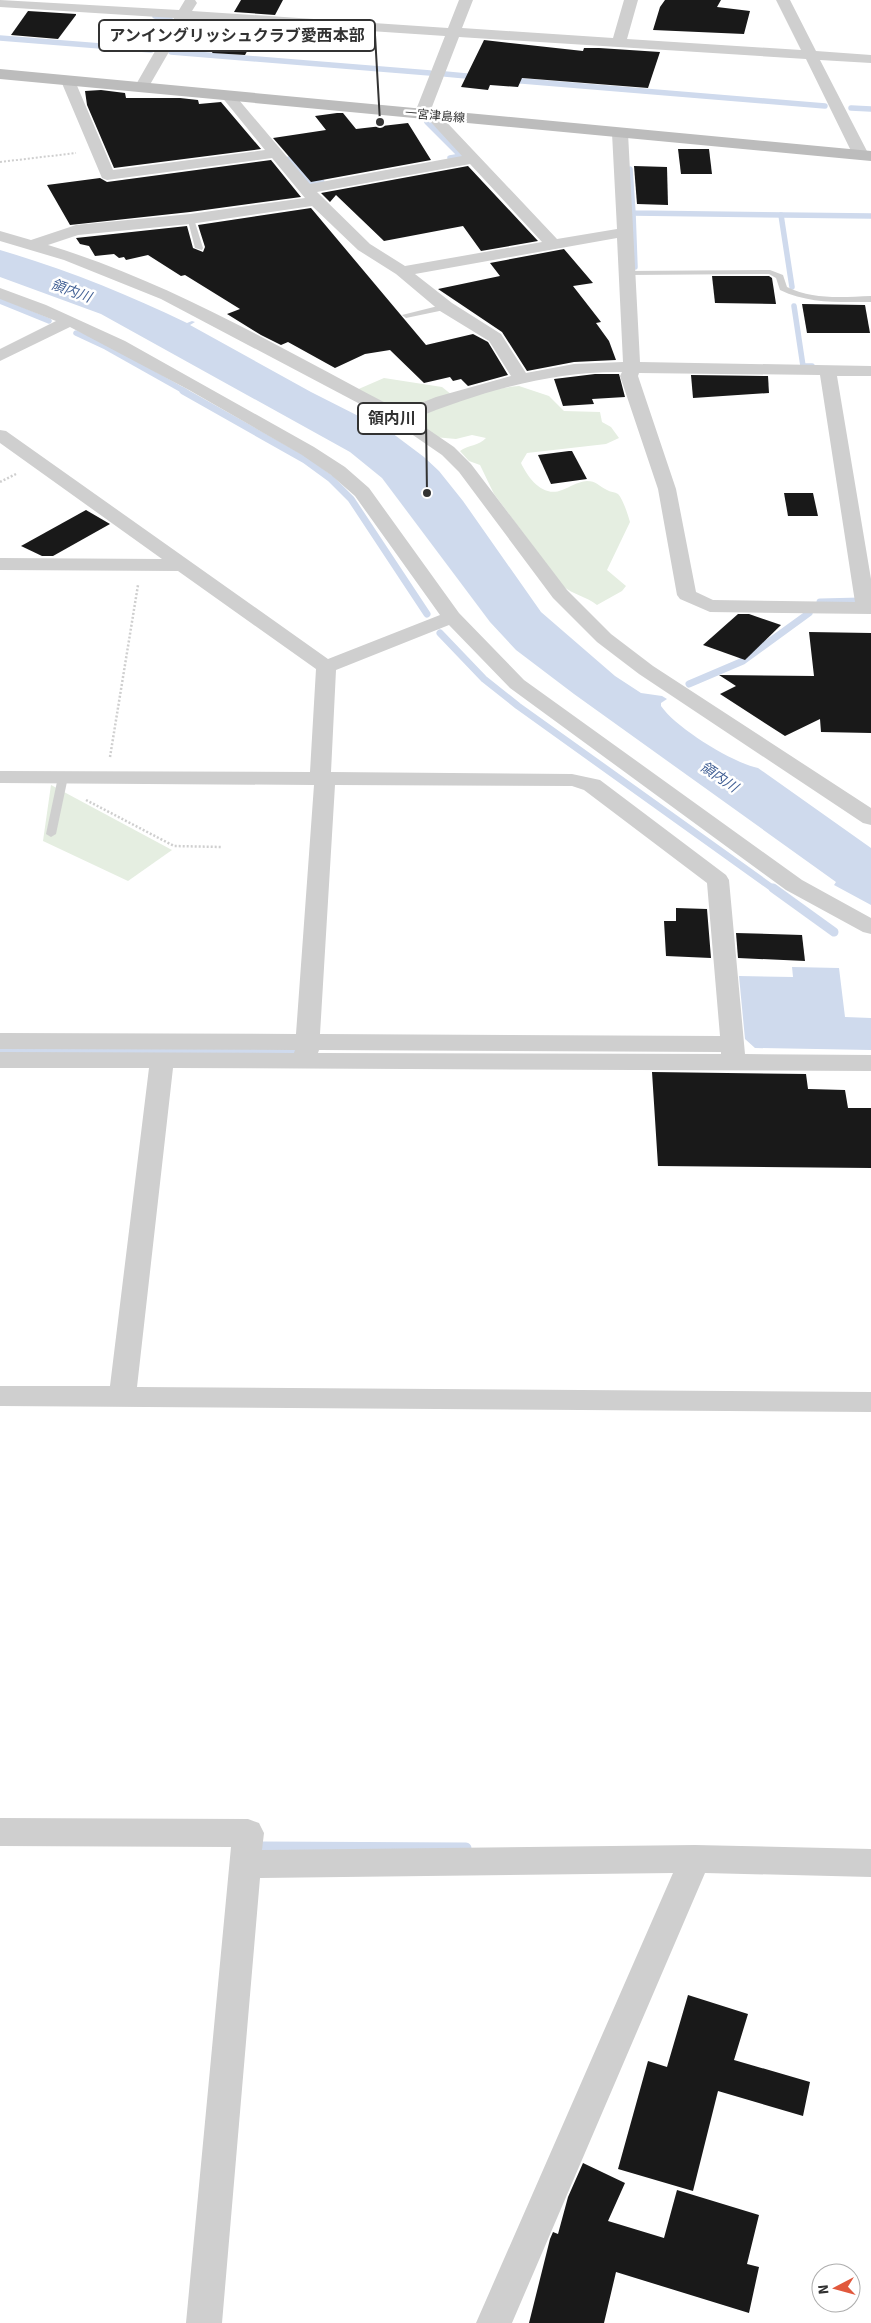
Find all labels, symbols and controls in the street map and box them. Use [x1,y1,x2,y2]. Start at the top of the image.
callout: アンイングリッシュクラブ愛西本部 [99,20,375,51]
text: アンイングリッシュクラブ愛西本部 [109,26,365,46]
street label: 一宮津島線 [404,106,466,126]
water label: 領内川 [48,276,96,307]
callout: 領内川 [358,403,426,434]
text: 領内川 [368,409,416,429]
water label: 領内川 [697,758,743,797]
north arrow [811,2263,861,2313]
text: N [815,2284,833,2295]

